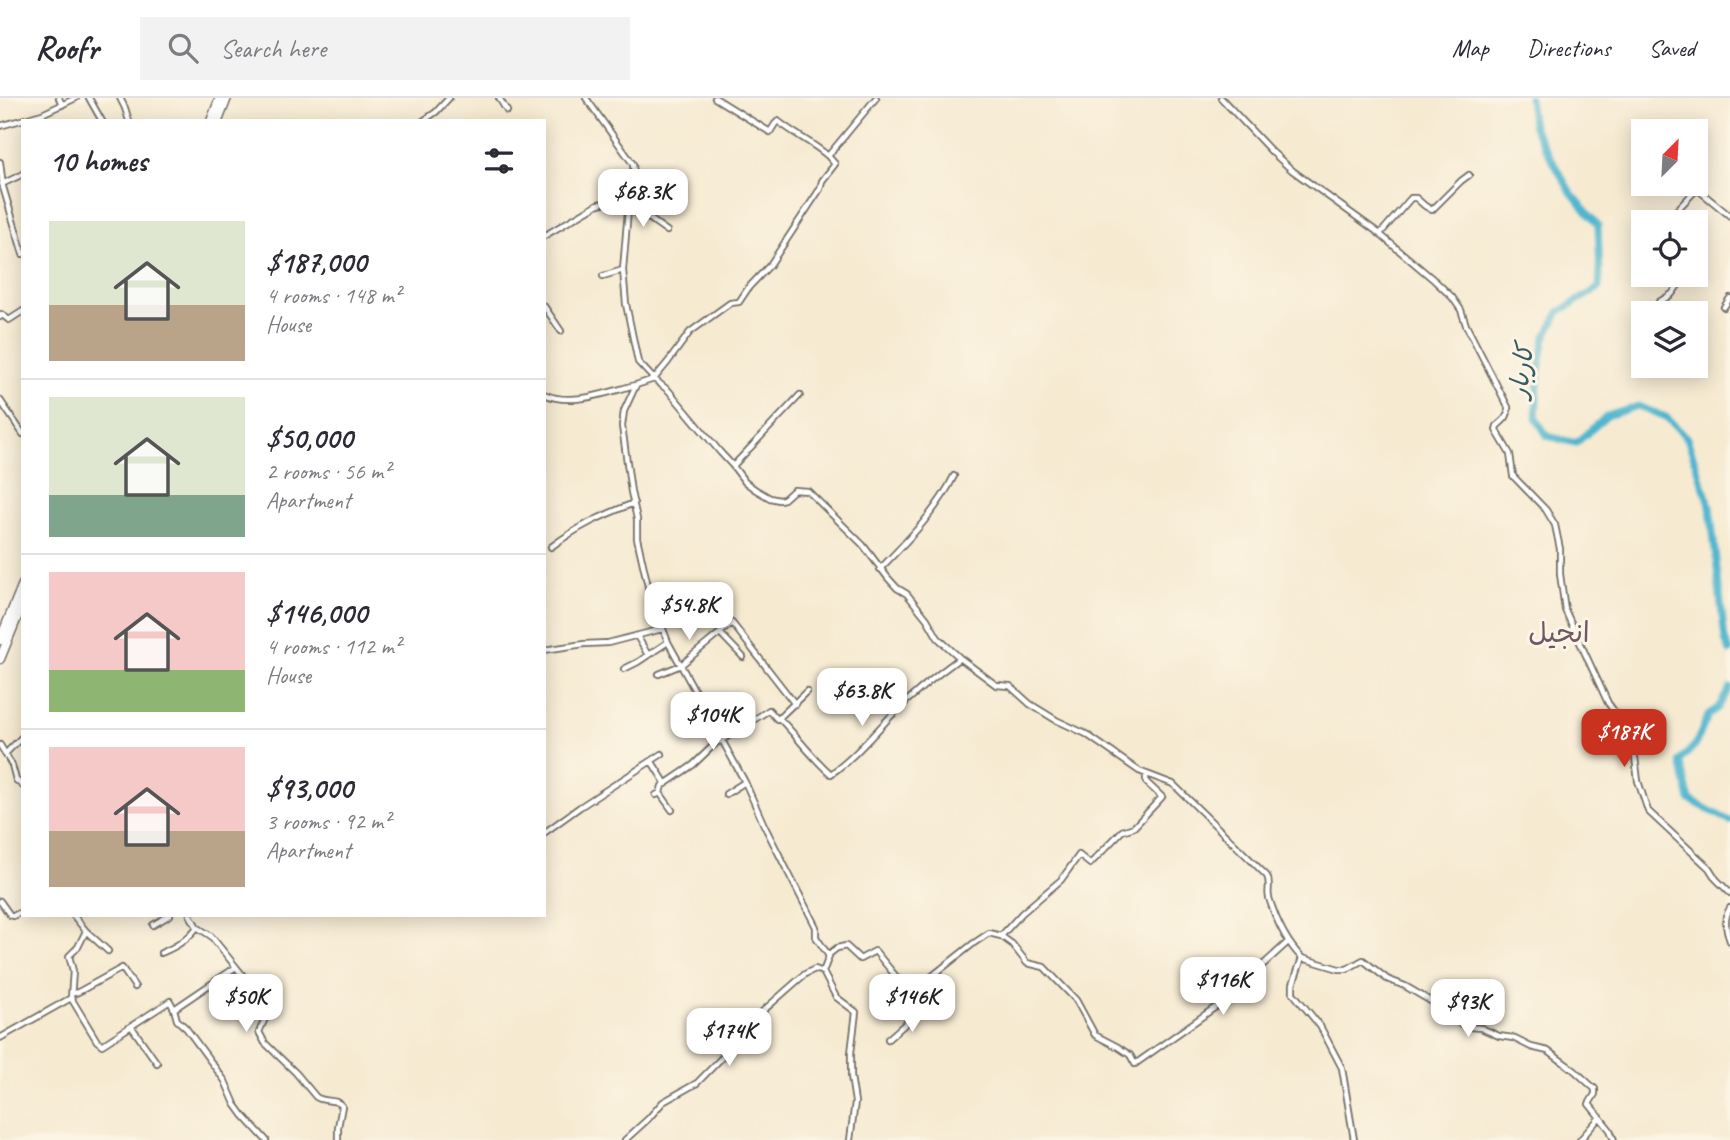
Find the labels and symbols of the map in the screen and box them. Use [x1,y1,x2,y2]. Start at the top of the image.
north arrow [1631,119,1708,196]
pin: $68.3K [586,170,700,229]
water label: کاربار [1501,338,1542,403]
pin: $54.8K [632,582,746,642]
district label: انجيل [1528,615,1590,650]
pin: $63.8K [805,668,919,728]
pin: $104K [664,692,762,752]
pin: $187K [1575,710,1673,769]
pin: $116K [1174,958,1272,1017]
pin: $50K [205,974,287,1034]
pin: $146K [863,974,961,1034]
pin: $93K [1427,979,1509,1039]
pin: $174K [680,1009,778,1068]

